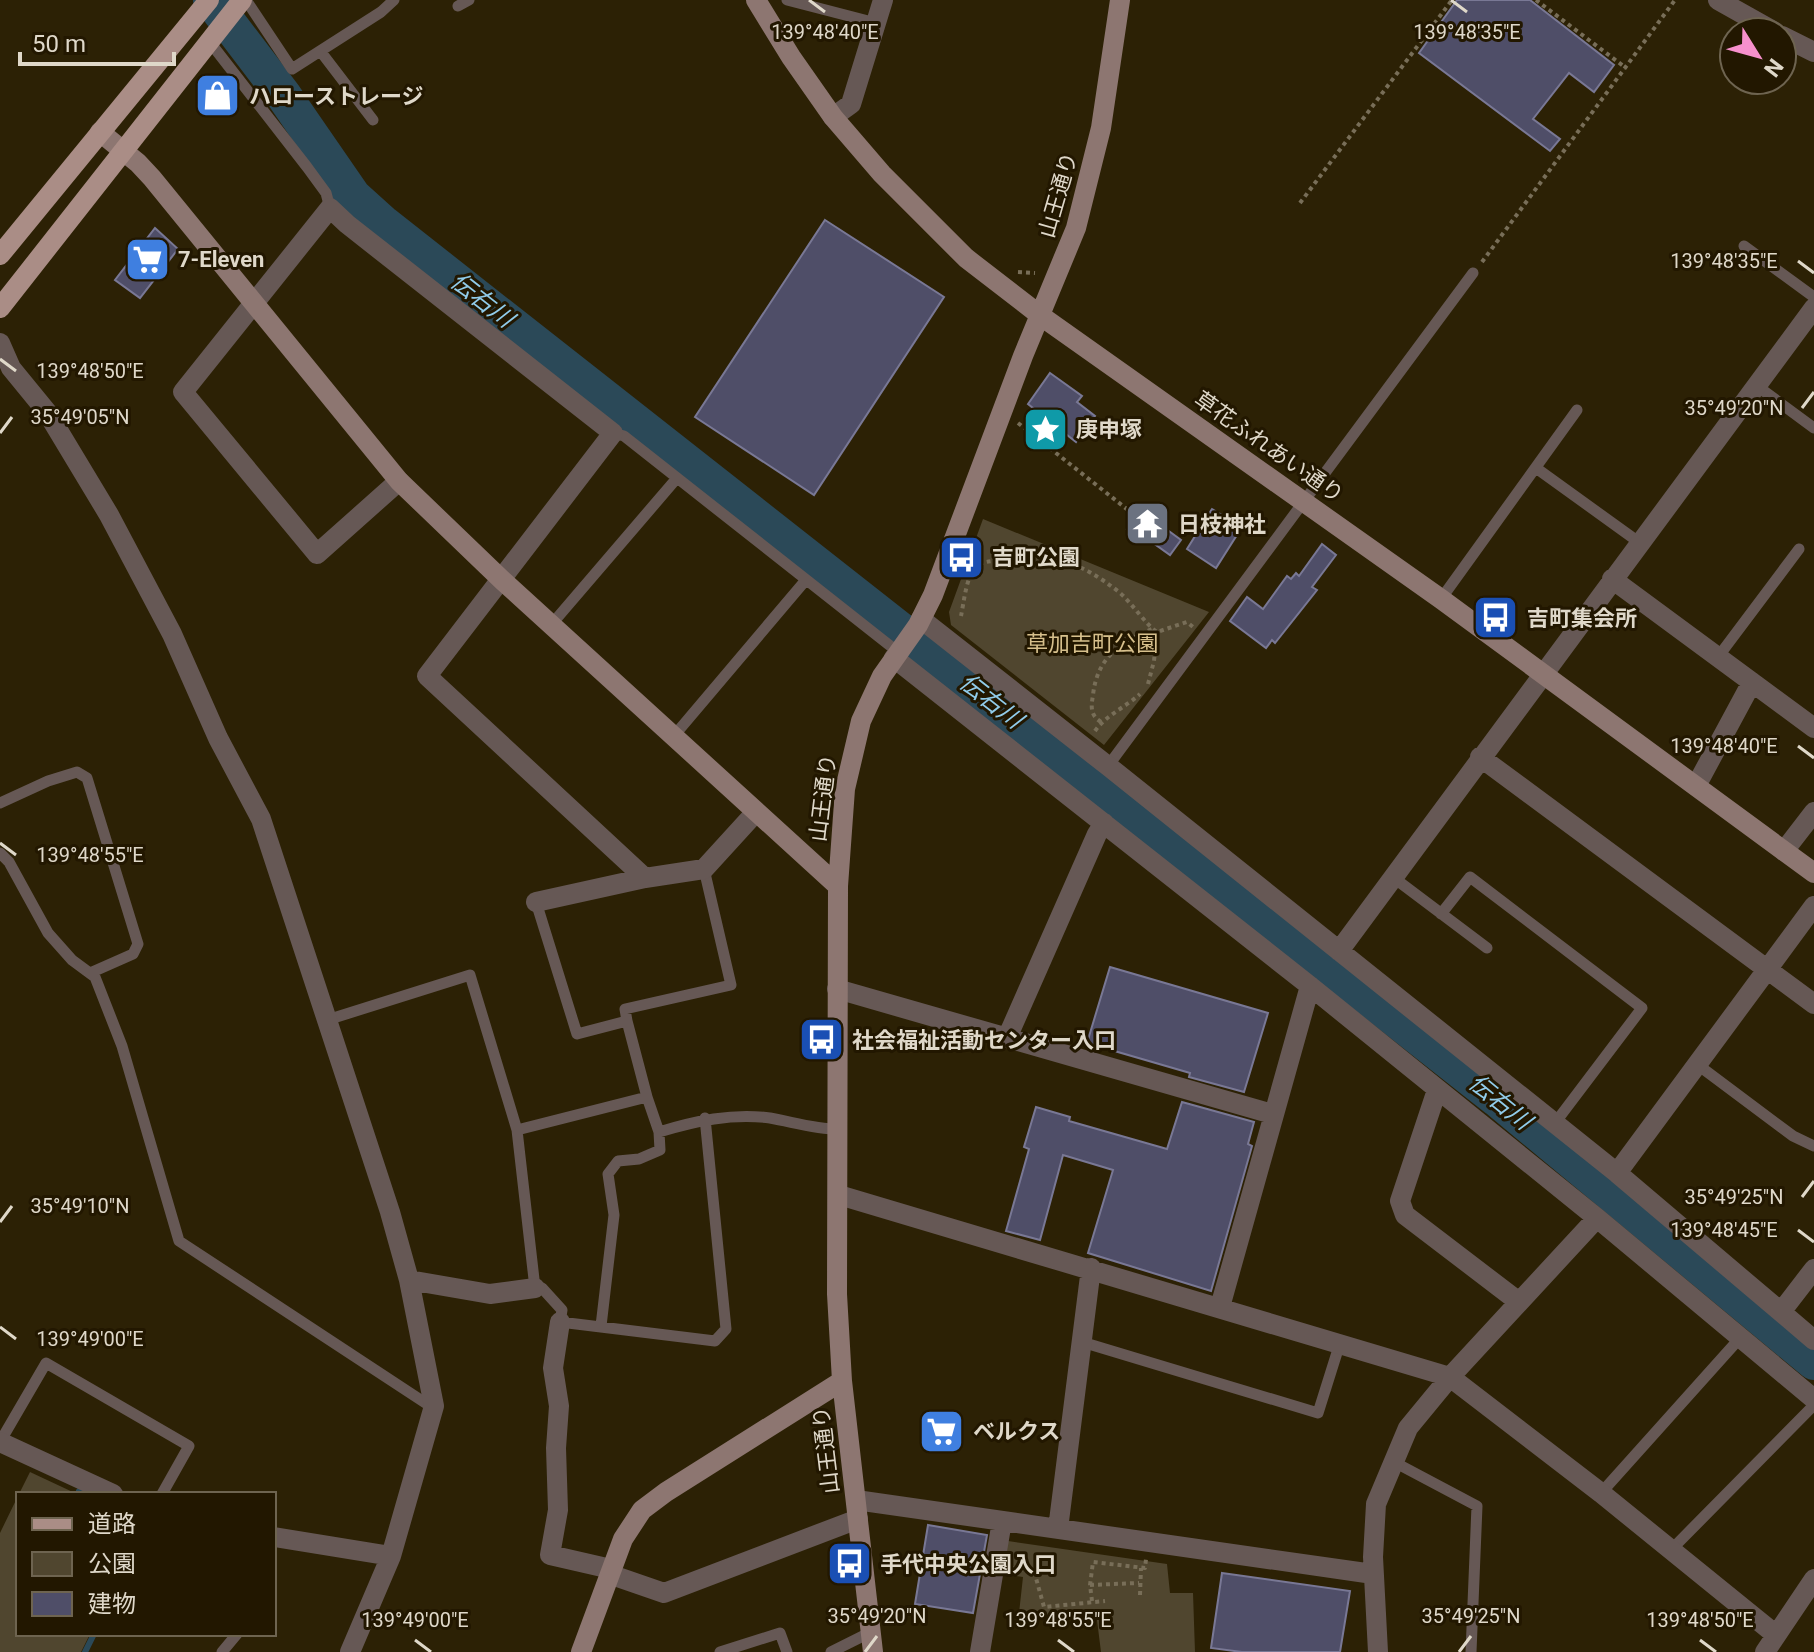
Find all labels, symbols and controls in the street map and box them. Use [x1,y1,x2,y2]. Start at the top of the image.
scale bar [20,16,174,66]
north arrow [1718,16,1798,96]
text: 139°48'40"E [771,20,879,44]
text: 139°48'35"E [1413,20,1521,44]
text: 50 m [32,30,86,58]
text: N [1759,54,1788,81]
shop icon: ハローストレージ [194,72,242,120]
place label: ハローストレージ [249,84,423,109]
street label: 山王通り [1034,149,1082,241]
supermarket icon: 7-Eleven [123,235,171,283]
place label: 7-Eleven [178,247,264,272]
text: 139°48'35"E [1670,249,1778,273]
water label: 伝右川 [445,267,521,335]
text: 139°48'50"E [36,359,144,383]
street label: 草花ふれあい通り [1190,386,1348,508]
text: 35°49'20"N [1684,396,1784,420]
text: 35°49'05"N [30,405,130,429]
place icon: 庚申塚 [1021,405,1069,453]
place label: 庚申塚 [1076,417,1142,442]
temple icon: 日枝神社 [1123,500,1171,548]
place label: 日枝神社 [1178,512,1266,537]
bus stop icon: 吉町公園 [937,533,985,581]
place label: 吉町公園 [992,545,1080,570]
bus stop icon: 吉町集会所 [1472,594,1520,642]
place label: 吉町集会所 [1527,606,1637,631]
park label: 草加吉町公園 [1026,631,1158,656]
water label: 伝右川 [954,668,1030,736]
text: 139°48'40"E [1670,734,1778,758]
street label: 山王通り [805,753,841,843]
text: 139°48'55"E [36,843,144,867]
bus stop icon: 社会福祉活動センター入口 [797,1016,845,1064]
place label: 社会福祉活動センター入口 [852,1028,1116,1053]
water label: 伝右川 [1463,1068,1539,1137]
text: 35°49'25"N [1684,1185,1784,1209]
text: 35°49'10"N [30,1194,130,1218]
text: 139°48'45"E [1670,1218,1778,1242]
text: 139°49'00"E [36,1327,144,1351]
street label: 山王通り [808,1405,844,1495]
supermarket icon: ベルクス [918,1407,966,1455]
place label: ベルクス [973,1419,1060,1444]
legend [16,1492,276,1636]
text: 道路 [88,1510,136,1538]
bus stop icon: 手代中央公園入口 [825,1540,873,1588]
text: 公園 [88,1550,136,1578]
place label: 手代中央公園入口 [880,1552,1056,1577]
text: 建物 [88,1590,136,1618]
text: 35°49'20"N [827,1604,927,1628]
text: 35°49'25"N [1421,1604,1521,1628]
text: 139°49'00"E [361,1608,469,1632]
text: 139°48'55"E [1004,1608,1112,1632]
text: 139°48'50"E [1646,1608,1754,1632]

